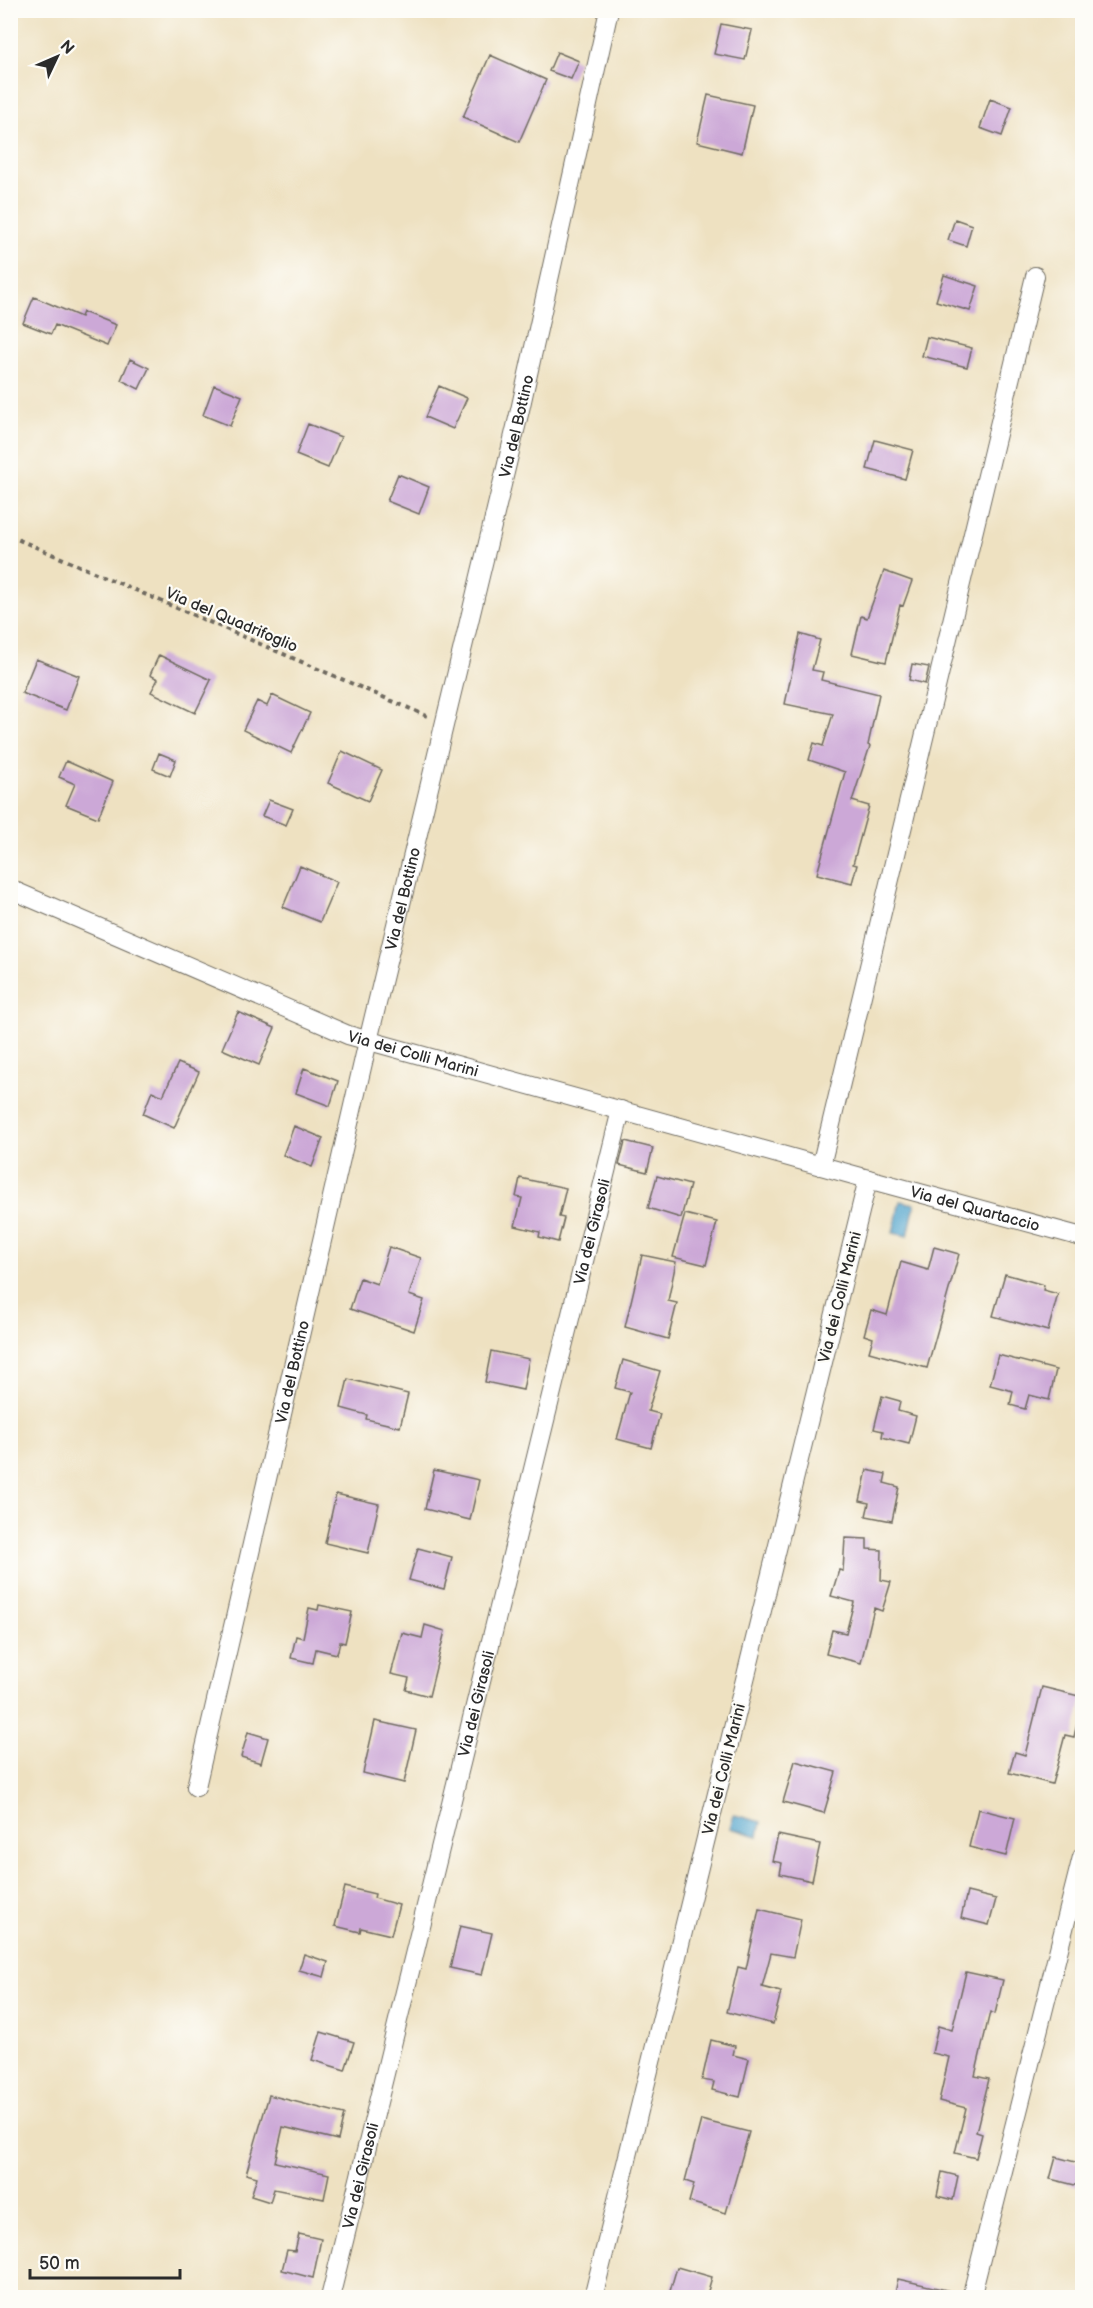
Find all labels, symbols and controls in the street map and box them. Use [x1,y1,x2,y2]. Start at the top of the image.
north arrow [27,27,87,87]
text: N [56,37,78,59]
street label: Via del Bottino [496,373,539,480]
street label: Via del Quadrifoglio [162,584,300,657]
street label: Via del Bottino [382,846,425,952]
street label: Via dei Colli Marini [346,1027,480,1082]
street label: Via dei Girasoli [571,1177,615,1287]
street label: Via del Quartaccio [908,1183,1042,1236]
street label: Via dei Colli Marini [815,1230,866,1365]
street label: Via del Bottino [272,1319,314,1426]
street label: Via dei Girasoli [455,1649,499,1759]
street label: Via dei Colli Marini [699,1702,750,1837]
street label: Via dei Girasoli [339,2121,384,2231]
scale bar [30,2242,180,2280]
text: 50 m [39,2253,80,2274]

